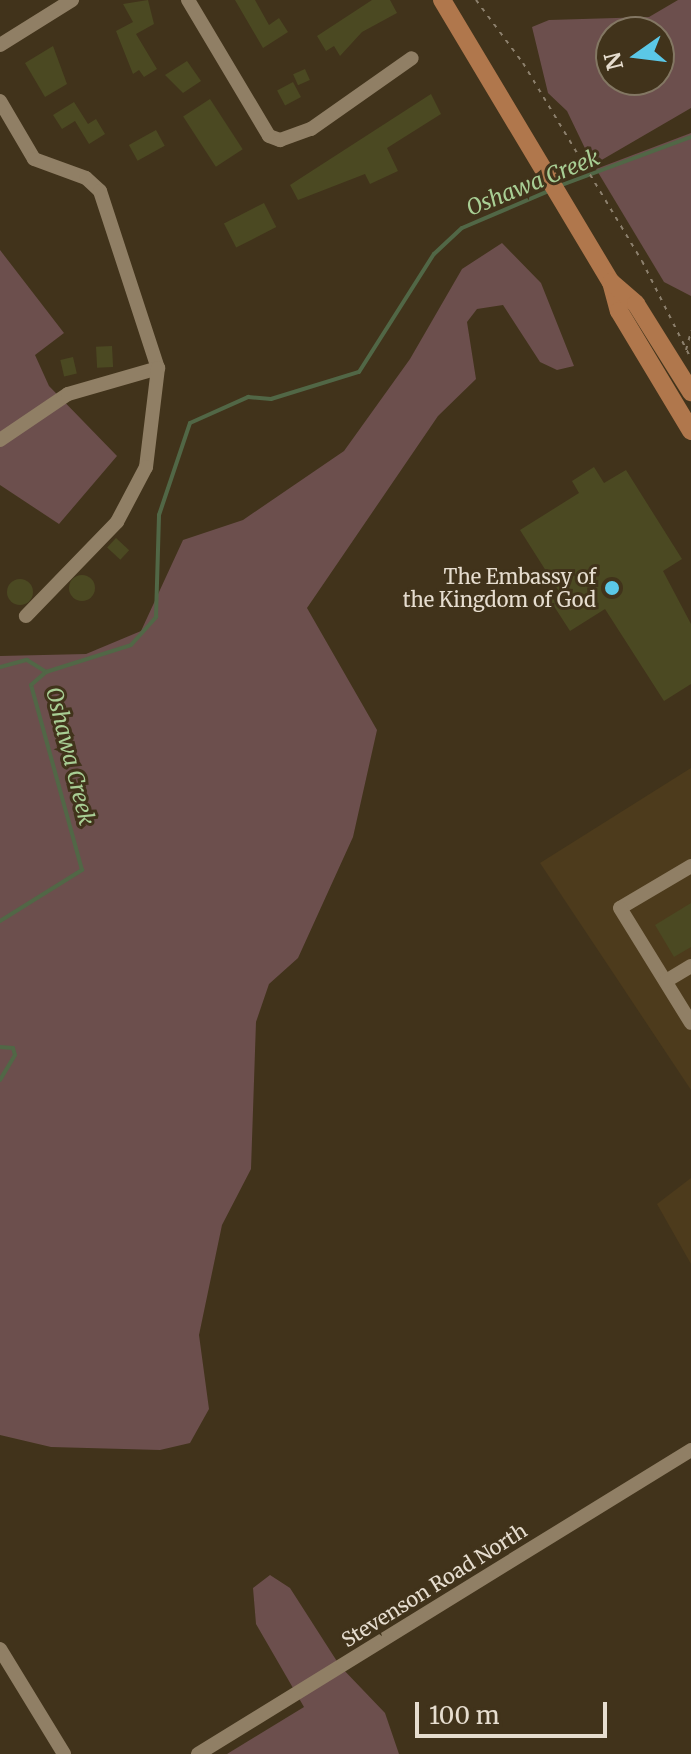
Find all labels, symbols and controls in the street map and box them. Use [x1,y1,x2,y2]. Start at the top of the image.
north arrow [595,16,675,96]
text: N [598,50,629,73]
water label: Oshawa Creek [463,144,603,222]
place label: The Embassy of the Kingdom of God [403,564,596,611]
marker: The Embassy of the Kingdom of God [603,579,621,597]
water label: Oshawa Creek [40,684,100,828]
street label: Stevenson Road North [337,1518,531,1652]
scale bar [419,1686,611,1736]
text: 100 m [429,1700,499,1731]

